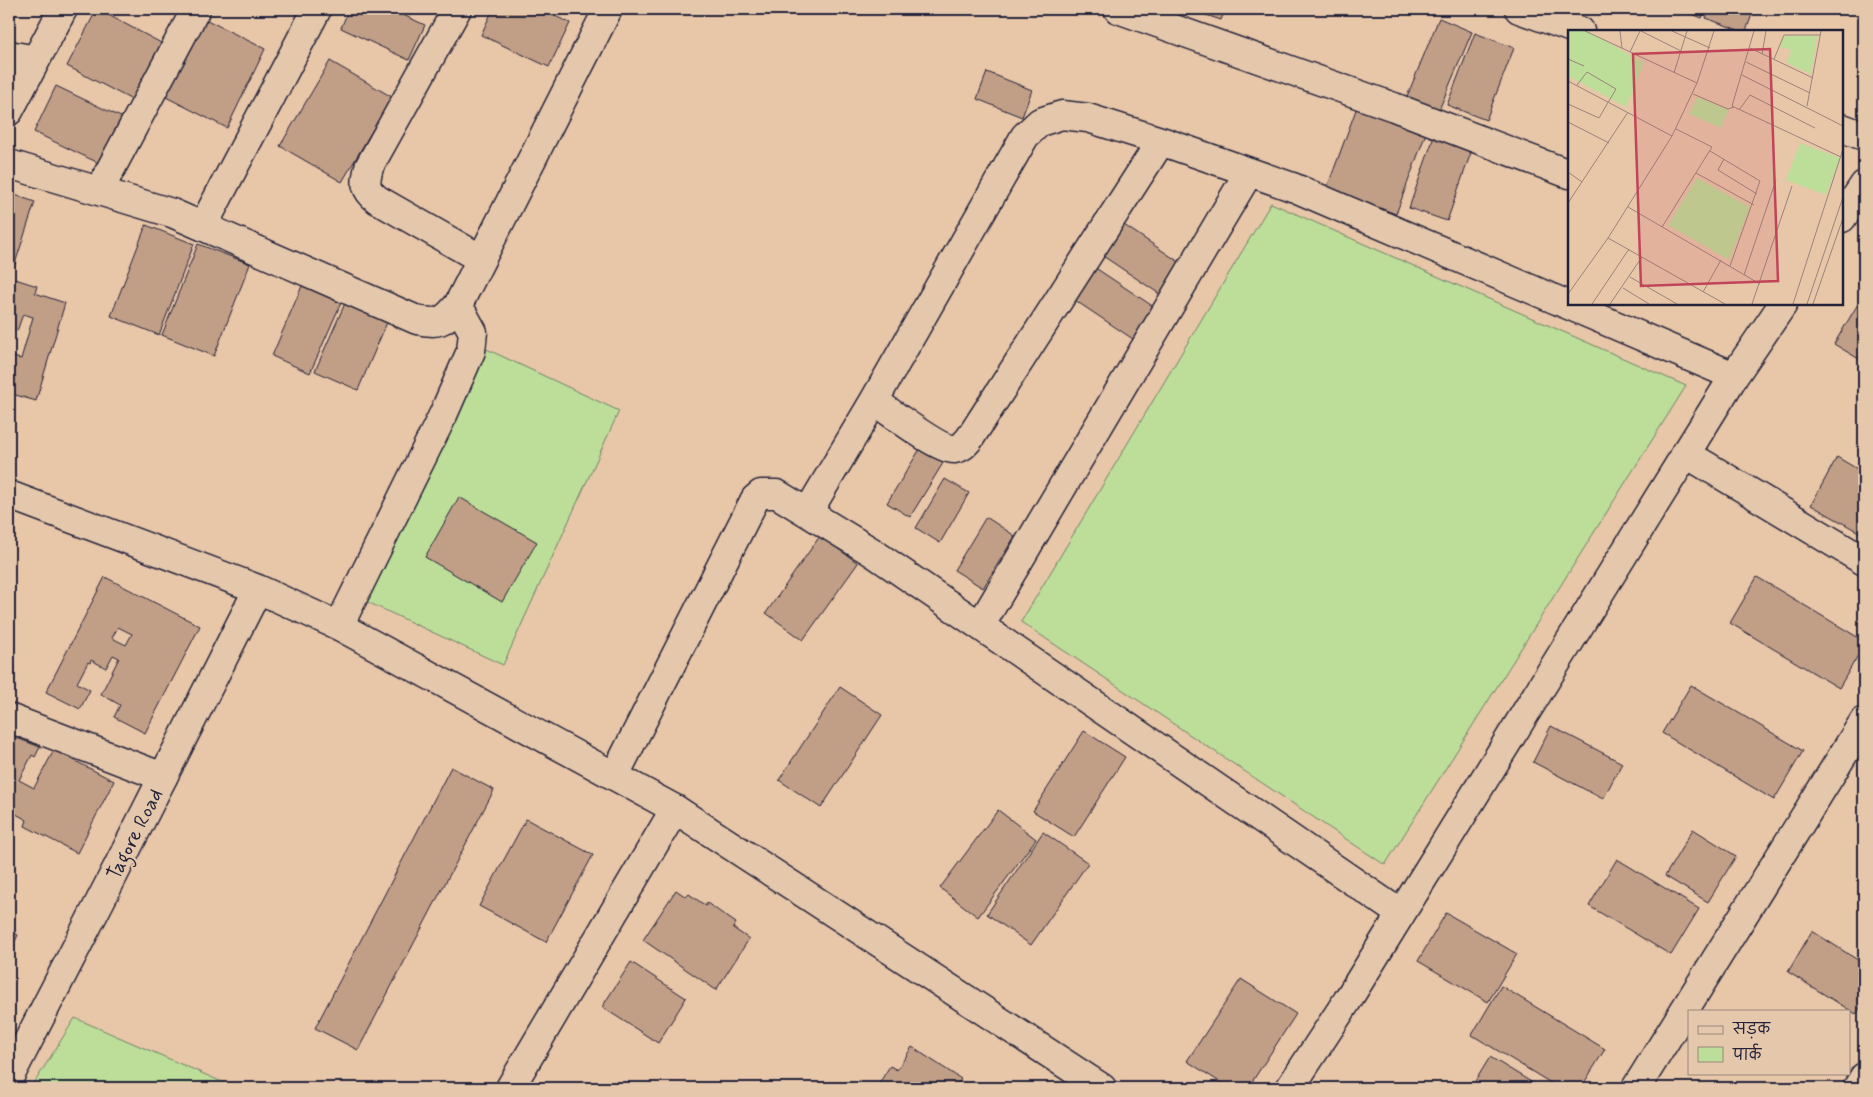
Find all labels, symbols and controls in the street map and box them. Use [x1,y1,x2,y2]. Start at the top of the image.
inset map [1568,30,1843,305]
street label: Tagore Road [101,784,172,886]
legend [1688,1010,1850,1074]
text: सड़क [1732,1020,1771,1040]
text: पार्क [1732,1043,1763,1066]

